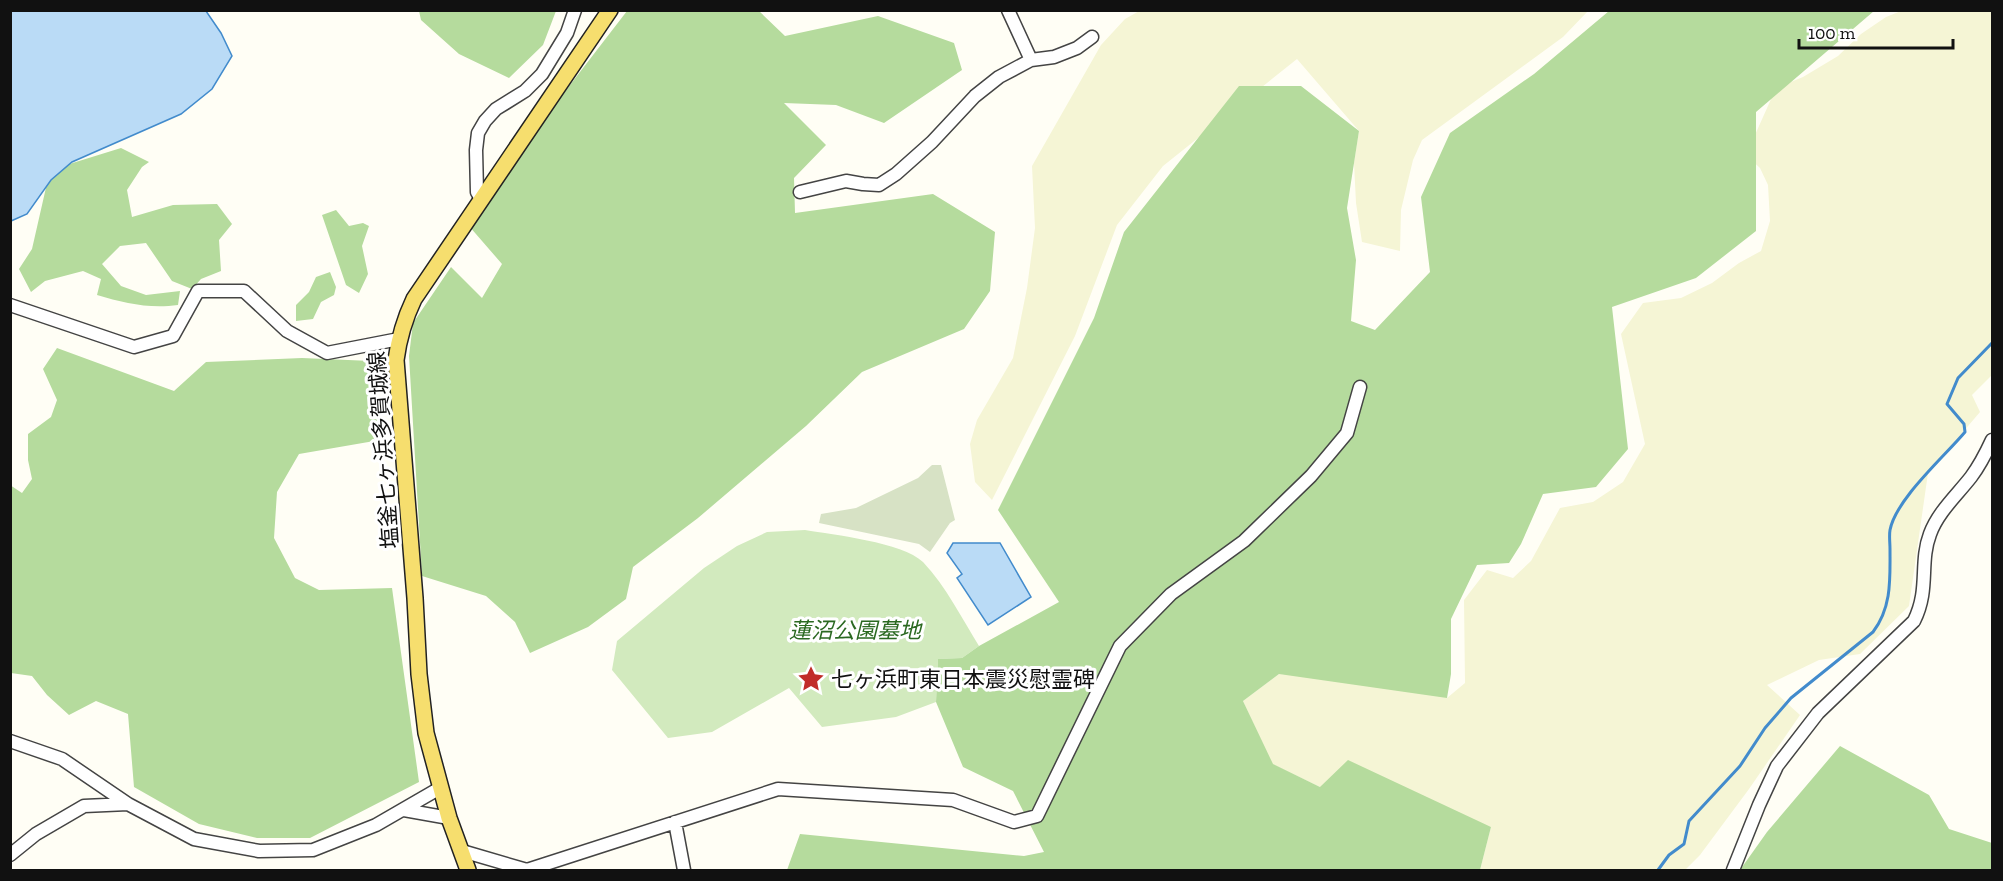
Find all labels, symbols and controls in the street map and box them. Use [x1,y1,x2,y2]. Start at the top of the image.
scale bar [1799,12,1954,50]
text: 100 m [1808,22,1856,44]
street label: 塩釜七ヶ浜多賀城線 [363,350,404,550]
park label: 蓮沼公園墓地 [789,617,923,644]
place icon: 七ヶ浜町東日本震災慰霊碑 [796,664,826,694]
place label: 七ヶ浜町東日本震災慰霊碑 [831,666,1095,693]

